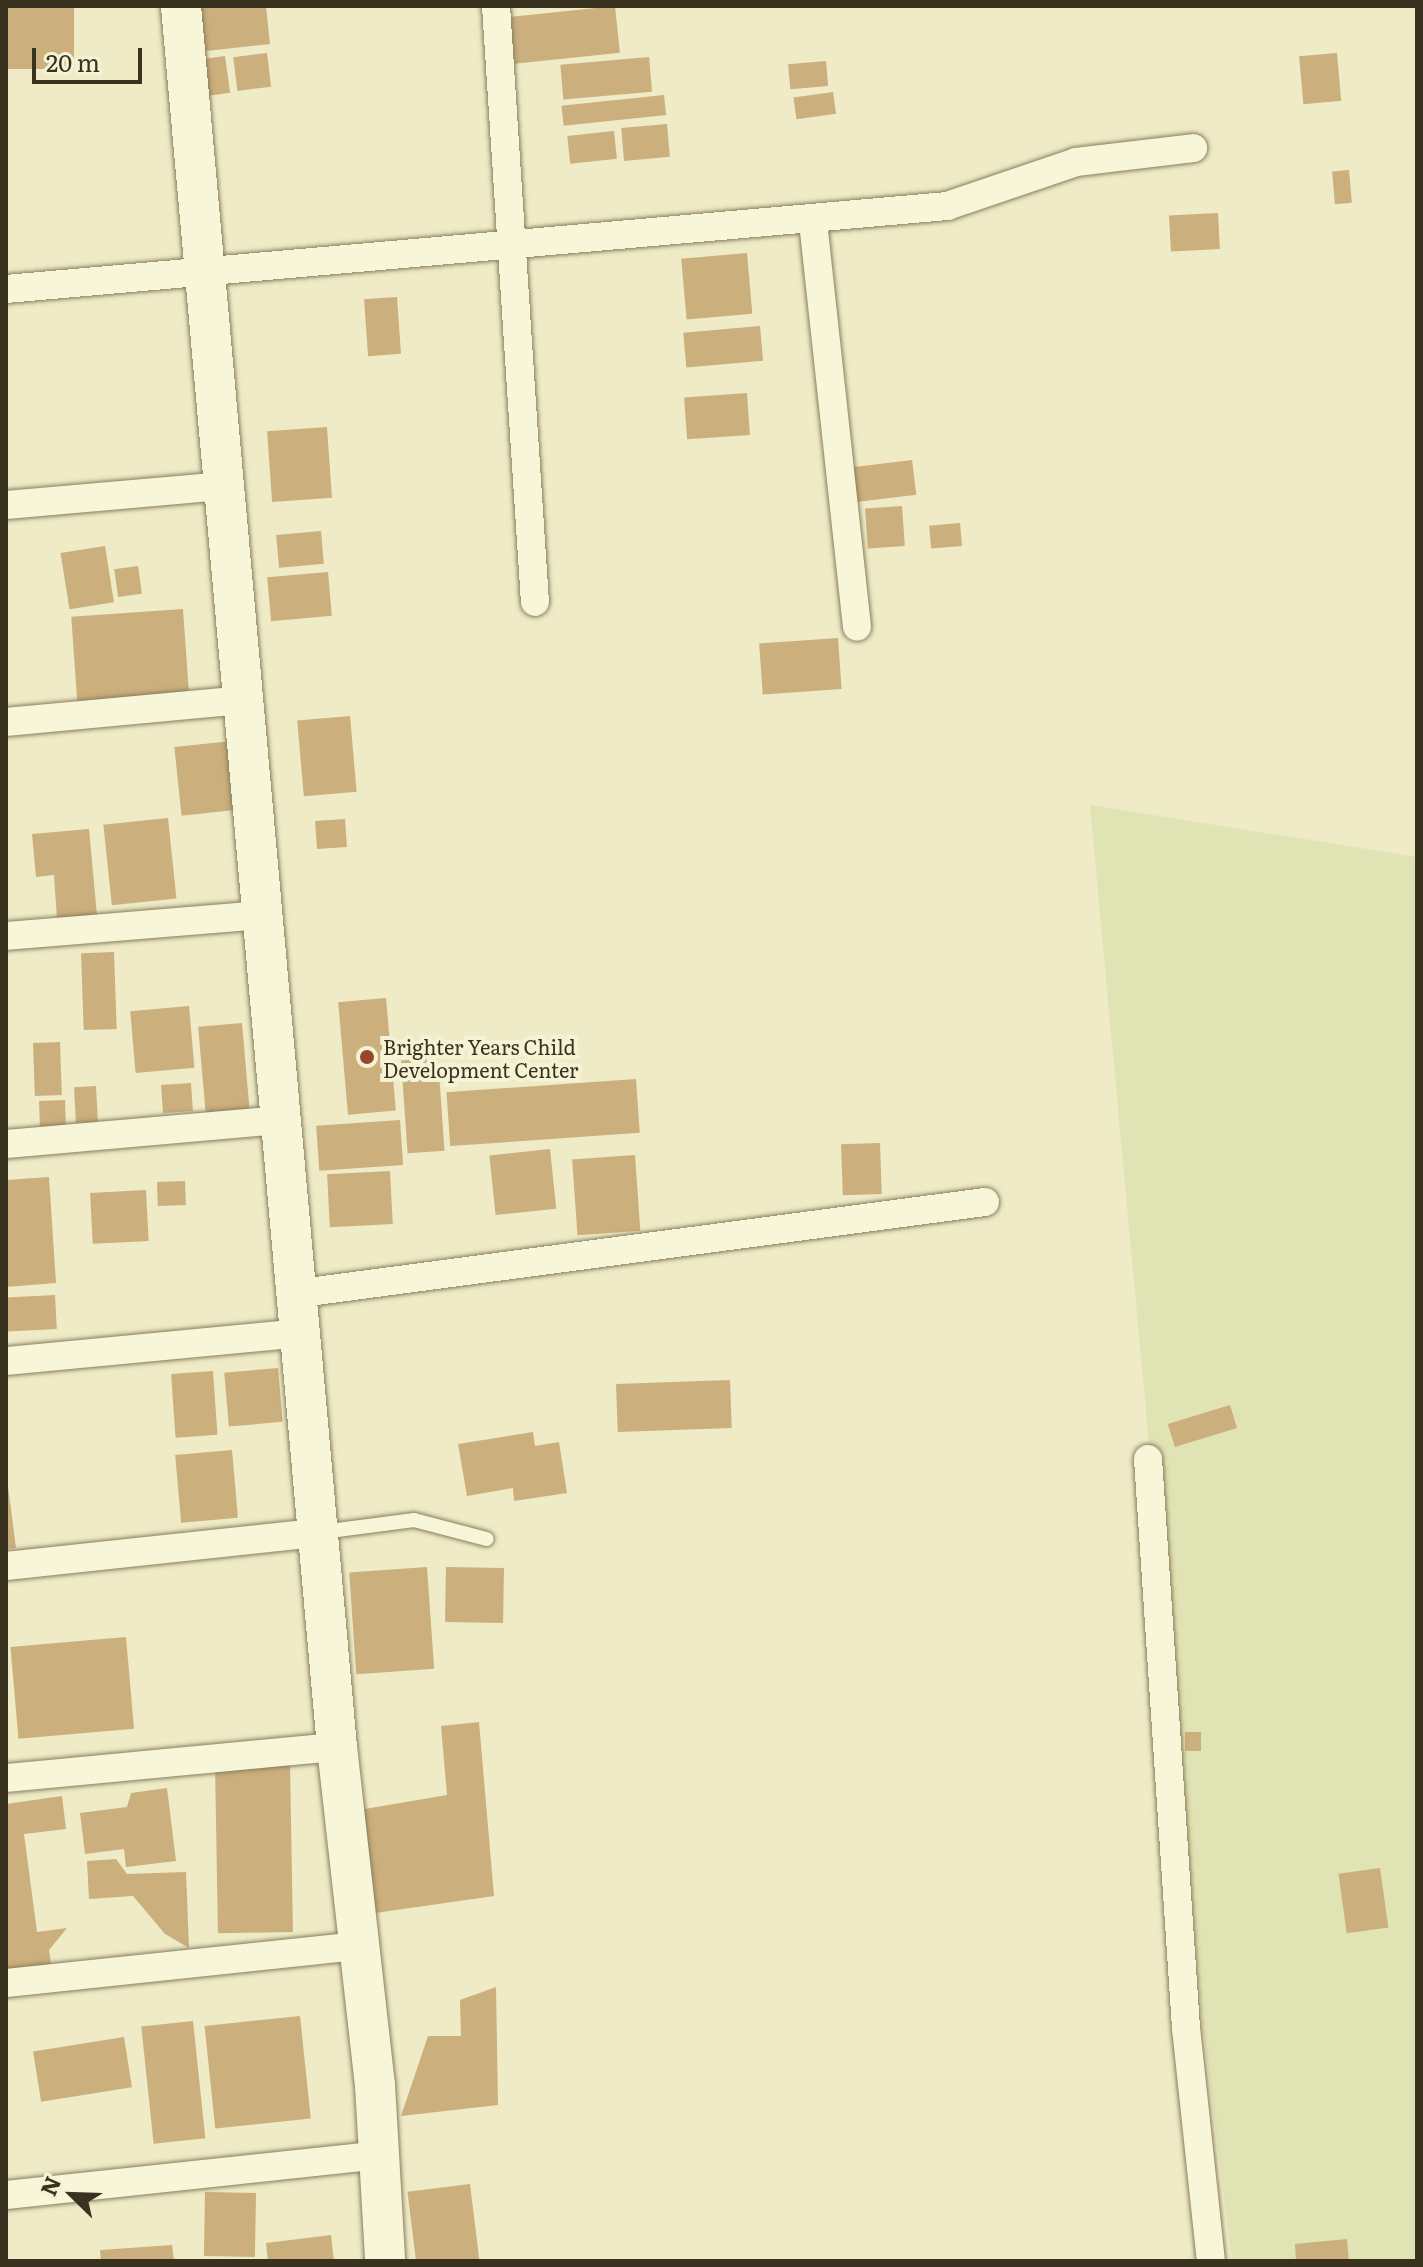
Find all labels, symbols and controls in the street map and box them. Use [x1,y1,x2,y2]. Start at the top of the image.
scale bar [36,32,146,82]
text: 20 m [46,44,100,79]
place label: Brighter Years Child Development Center [383,1034,579,1081]
marker: Brighter Years Child Development Center [358,1048,376,1066]
north arrow [32,2155,112,2235]
text: N [31,2170,68,2200]

